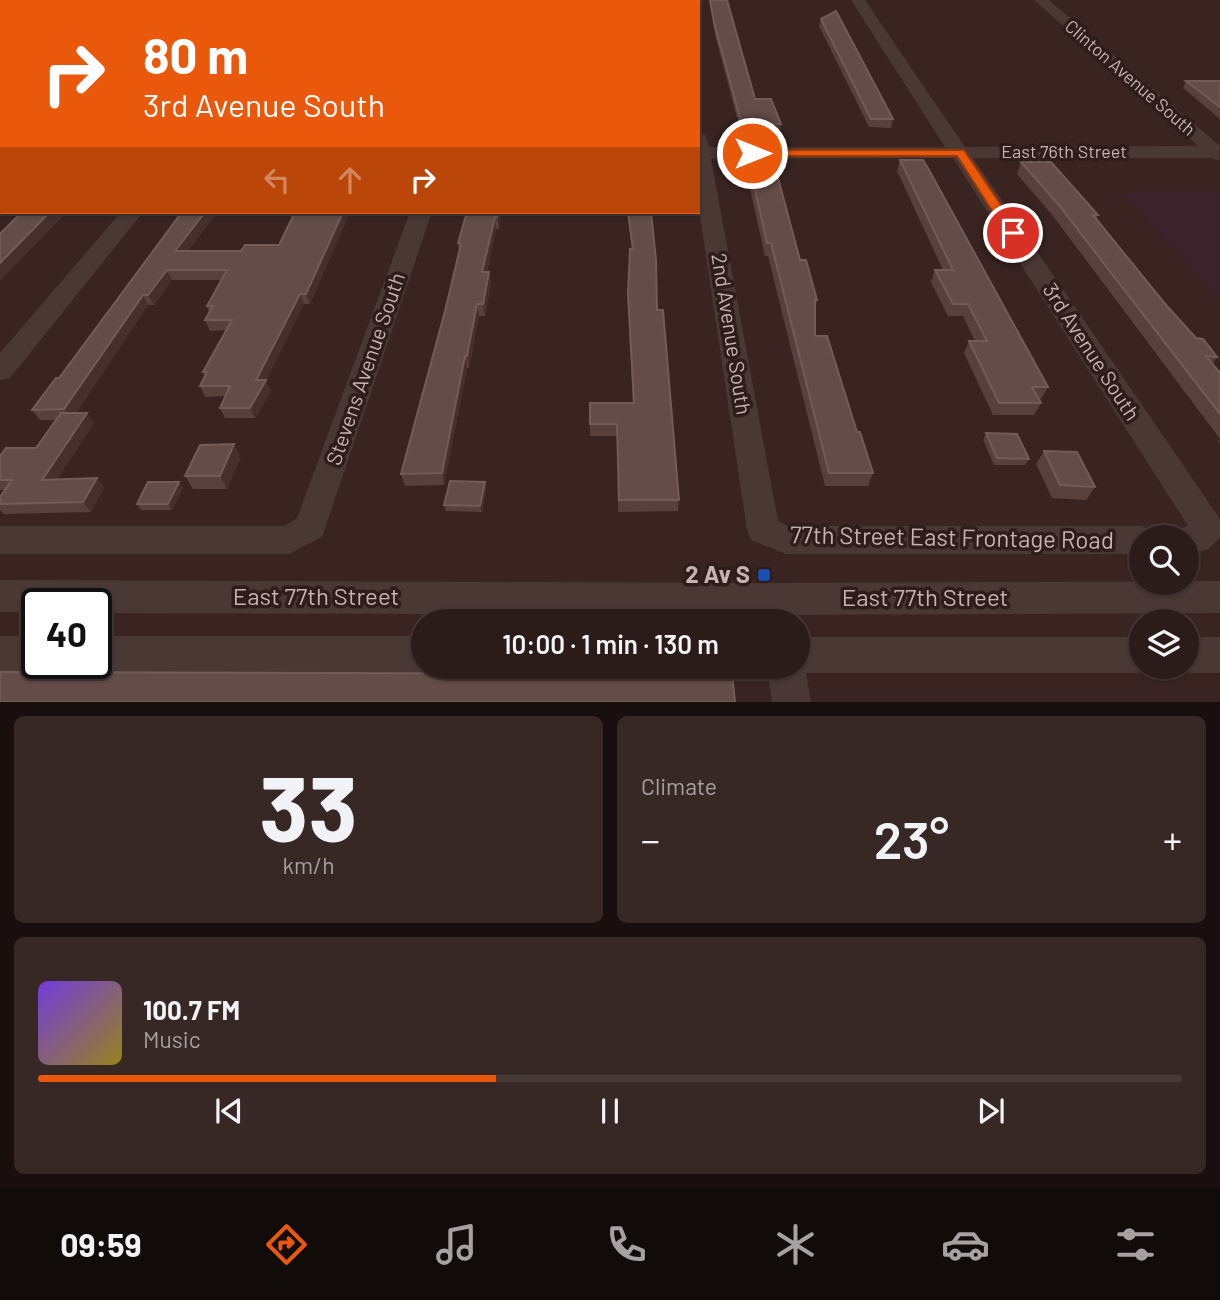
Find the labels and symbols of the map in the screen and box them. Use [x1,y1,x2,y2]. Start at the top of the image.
street label: Clinton Avenue South [1061,15,1200,140]
position arrow [715,116,789,190]
street label: East 76th Street [1001,140,1127,162]
pin [983,203,1043,263]
street label: 2nd Avenue South [707,251,758,416]
street label: Stevens Avenue South [320,269,409,468]
street label: 3rd Avenue South [1039,278,1146,425]
street label: 77th Street East Frontage Road [790,519,1114,554]
place label: 2 Av S [685,559,750,588]
marker: 2 Av S [756,567,772,583]
street label: East 77th Street [233,581,399,610]
street label: East 77th Street [842,582,1008,611]
speed limit sign: 40 [21,588,112,679]

